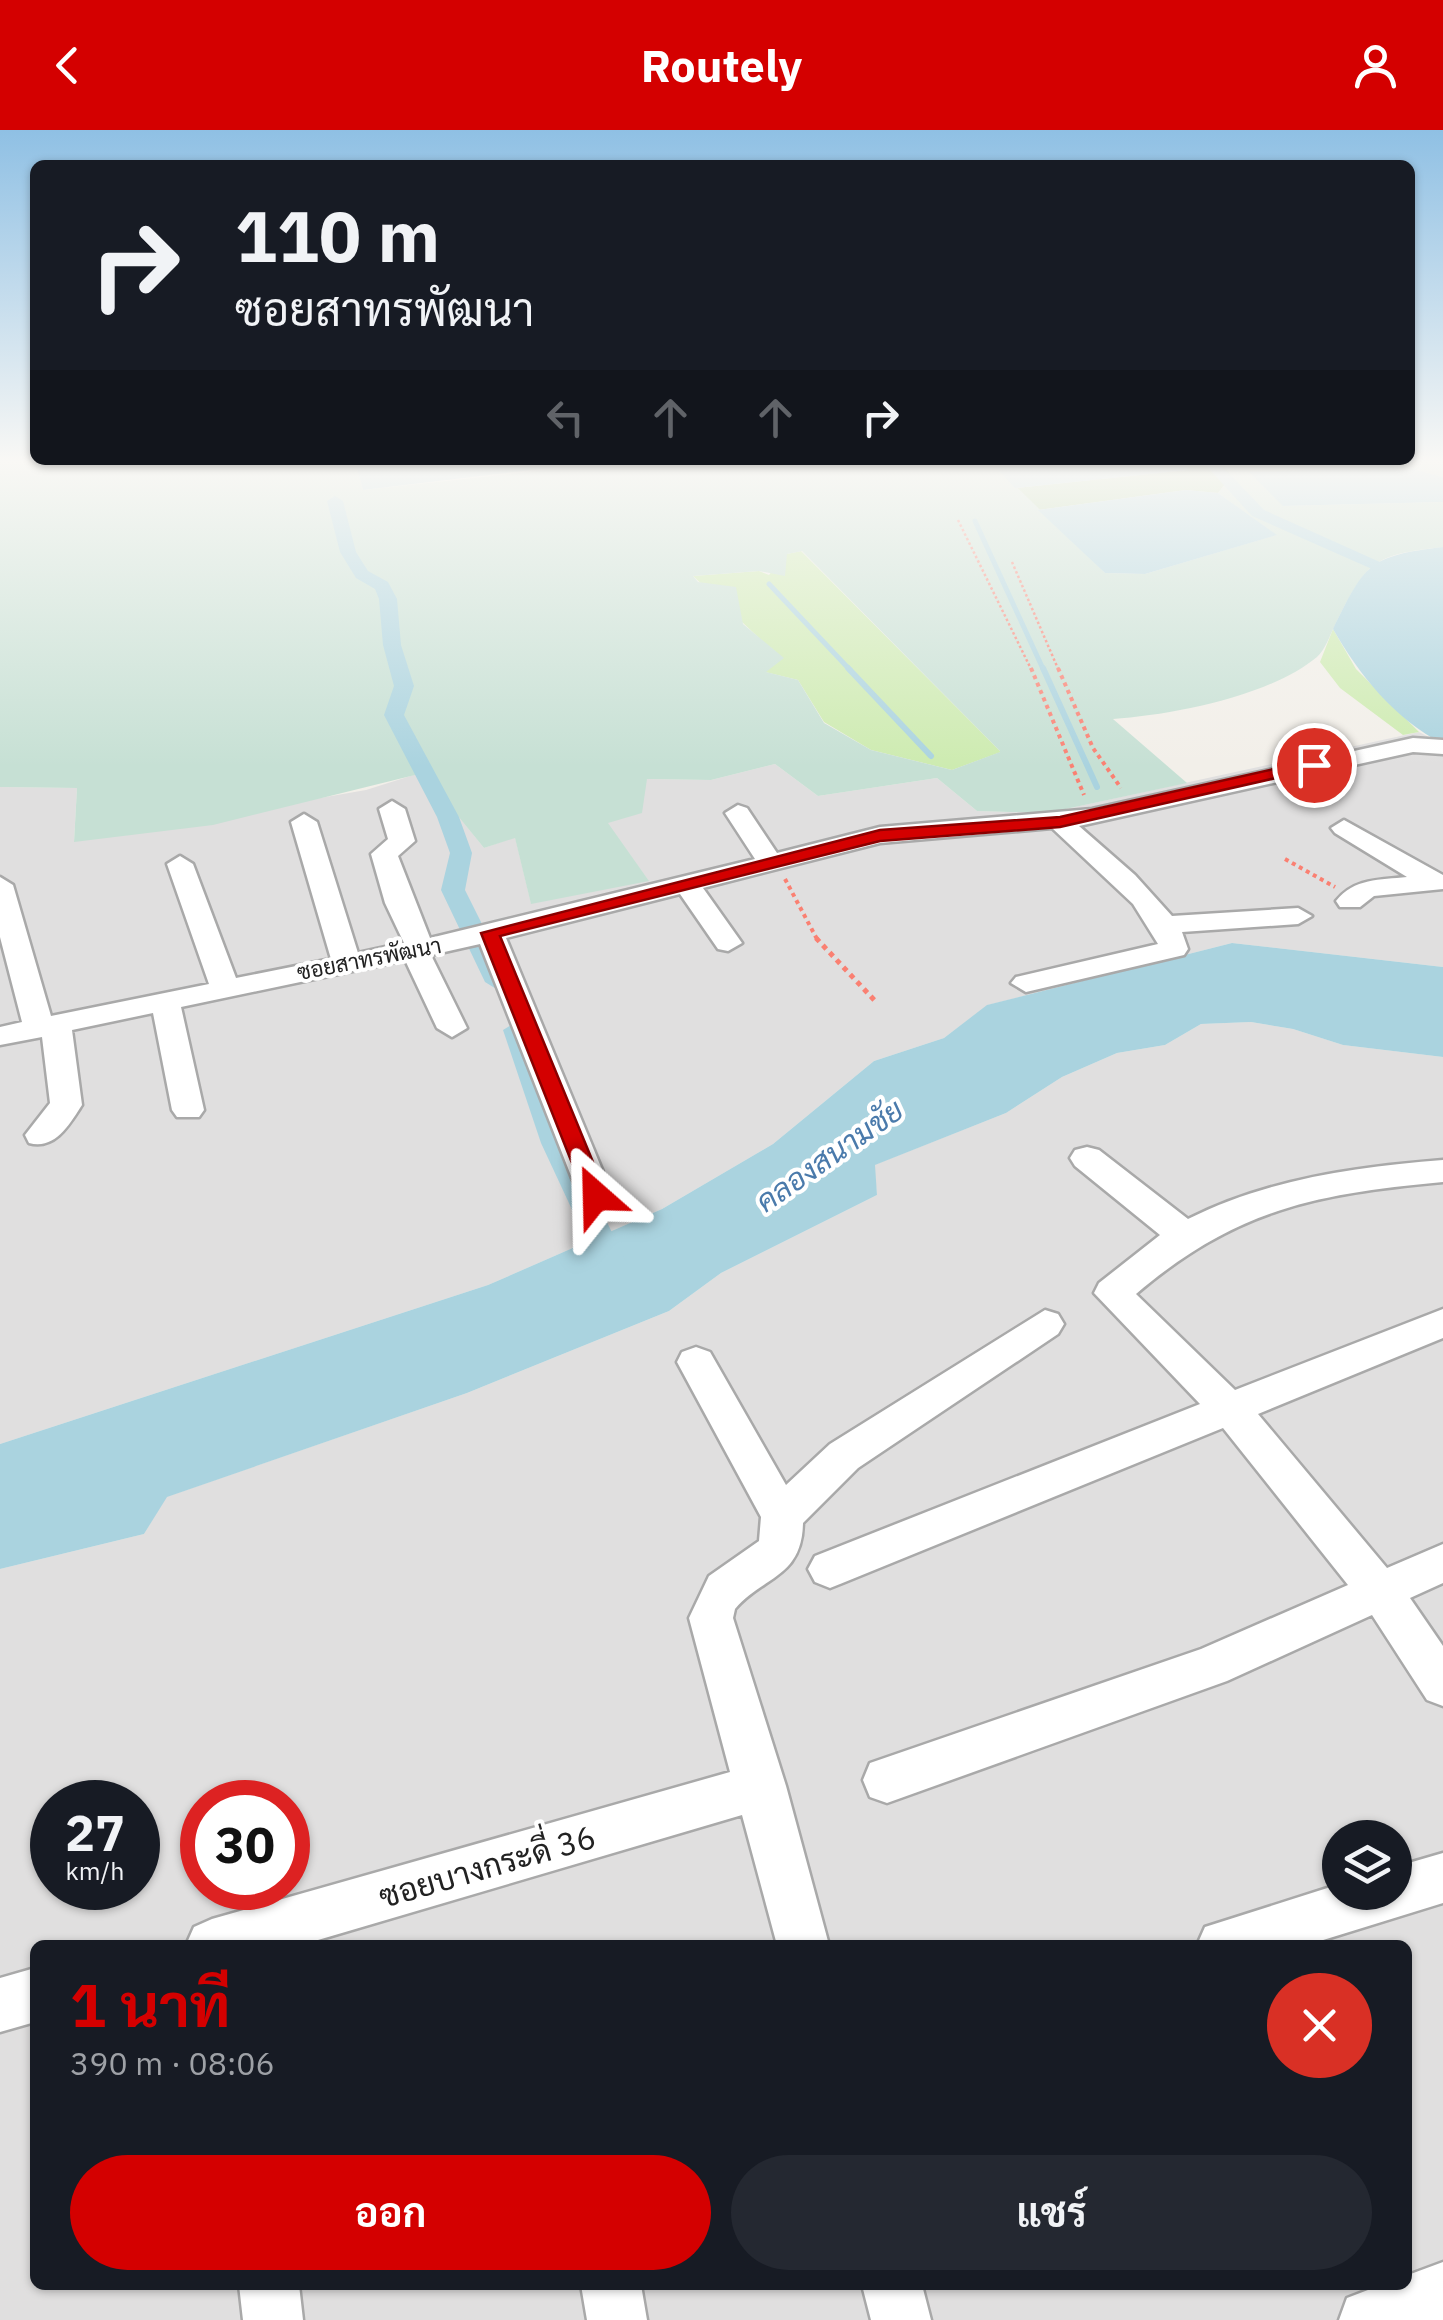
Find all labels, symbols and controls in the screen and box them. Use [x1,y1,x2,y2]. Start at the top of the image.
text: Routely [641,36,802,94]
icon: back [40,38,95,93]
icon: person [1348,38,1403,93]
text: 110 m [235,190,440,281]
icon: right [70,200,200,330]
text: ซอยสาทรพัฒนา [235,280,534,338]
icon: left [538,390,593,445]
icon: ahead [643,390,698,445]
icon: ahead [748,390,803,445]
icon: right [853,390,908,445]
pin [1272,723,1357,808]
icon: arrive [1287,738,1342,793]
street label: ซอยสาทรพัฒนา [294,930,444,986]
water label: คลองสนามชัย [748,1090,910,1220]
position arrow [544,1144,648,1248]
speed limit sign: 30 [180,1780,310,1910]
text: 27 [65,1800,125,1865]
street label: ซอยบางกระดี่ 36 [372,1809,600,1917]
map controls [1322,1820,1412,1910]
button: layers [1322,1820,1412,1910]
text: km/h [66,1854,124,1887]
text: 1 นาที [70,1965,230,2044]
button: close [1267,1973,1372,2078]
text: 390 m · 08:06 [70,2042,275,2084]
button: ออก [70,2155,711,2270]
button: แชร์ [731,2155,1372,2270]

